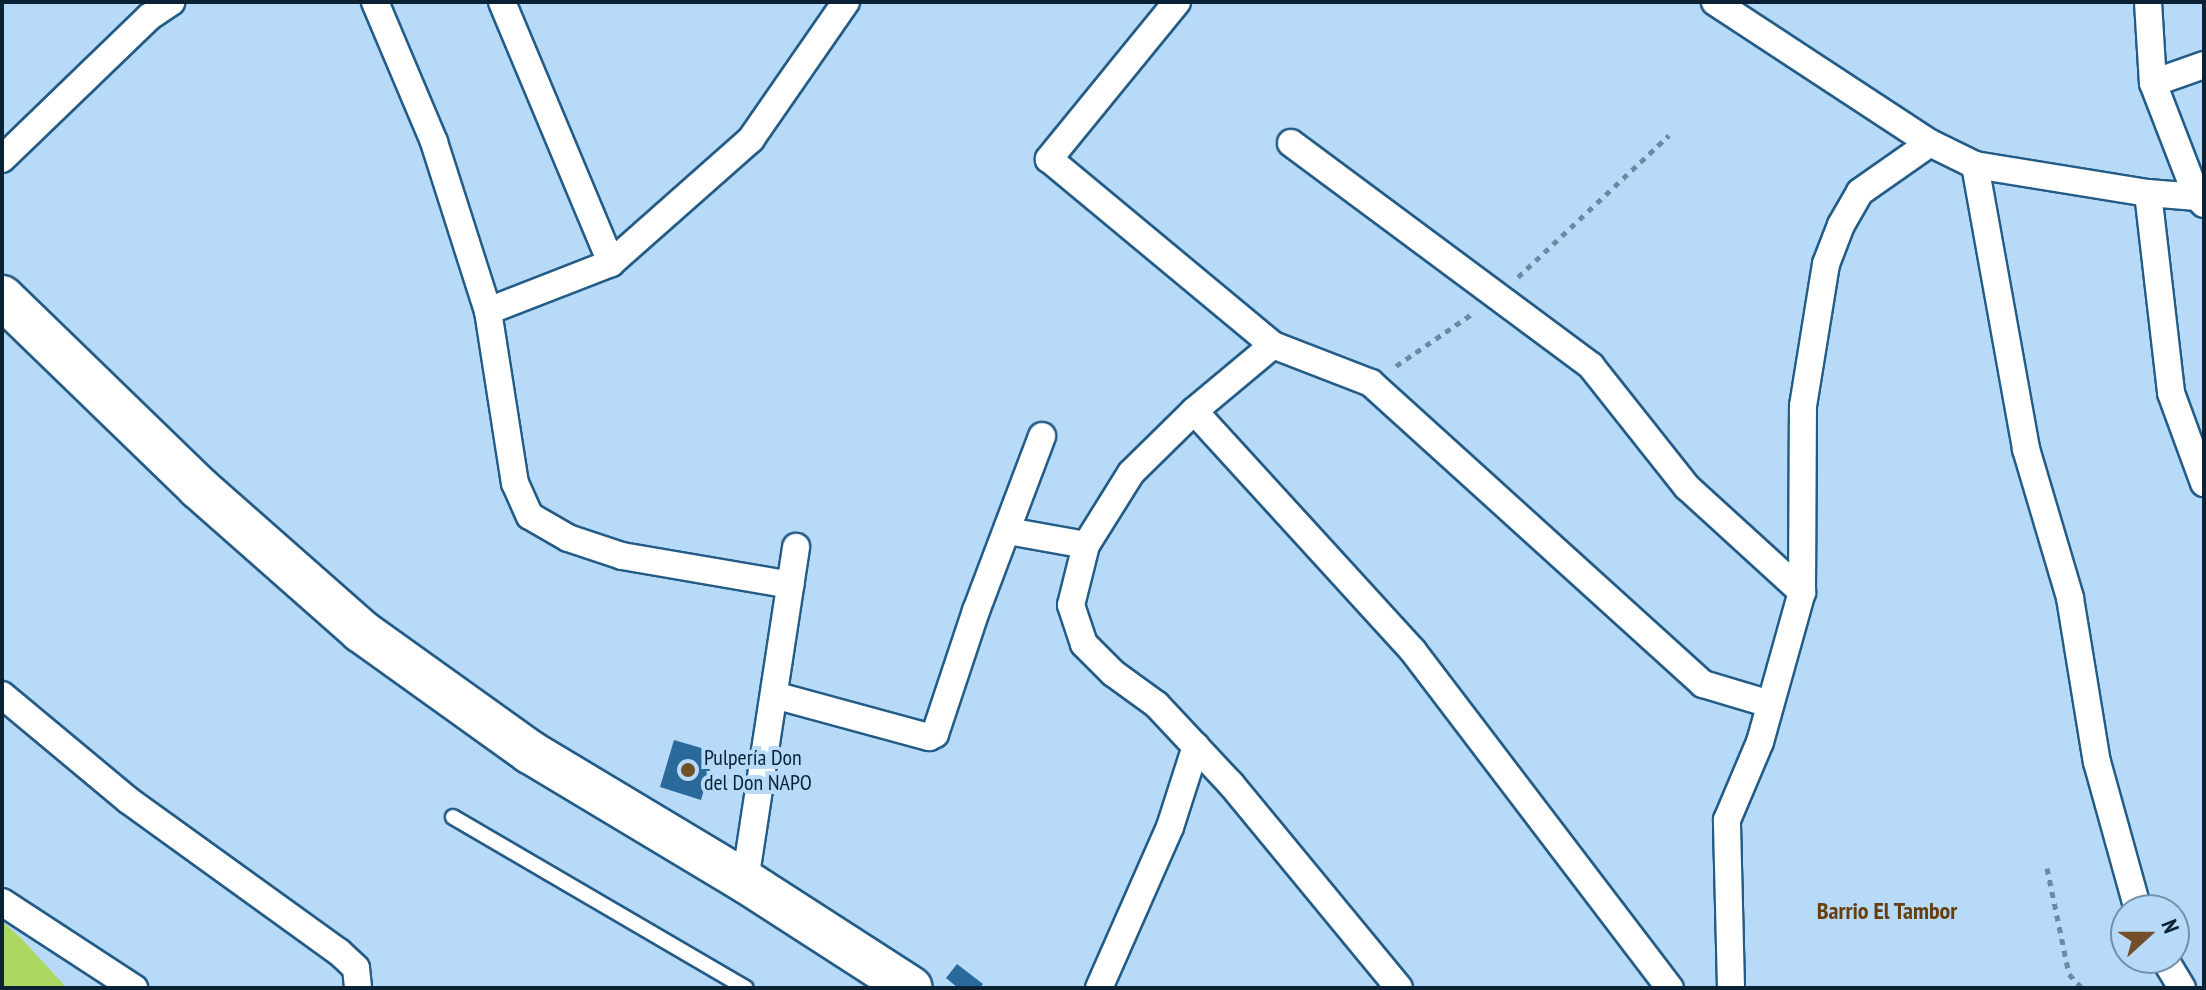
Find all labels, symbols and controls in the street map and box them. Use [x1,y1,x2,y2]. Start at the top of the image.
place label: Pulpería Don del Don NAPO [704,744,812,796]
marker: Pulpería Don del Don NAPO [679,761,697,779]
north arrow [2110,894,2190,974]
district label: Barrio El Tambor [1816,897,1958,925]
text: N [2155,916,2186,937]

